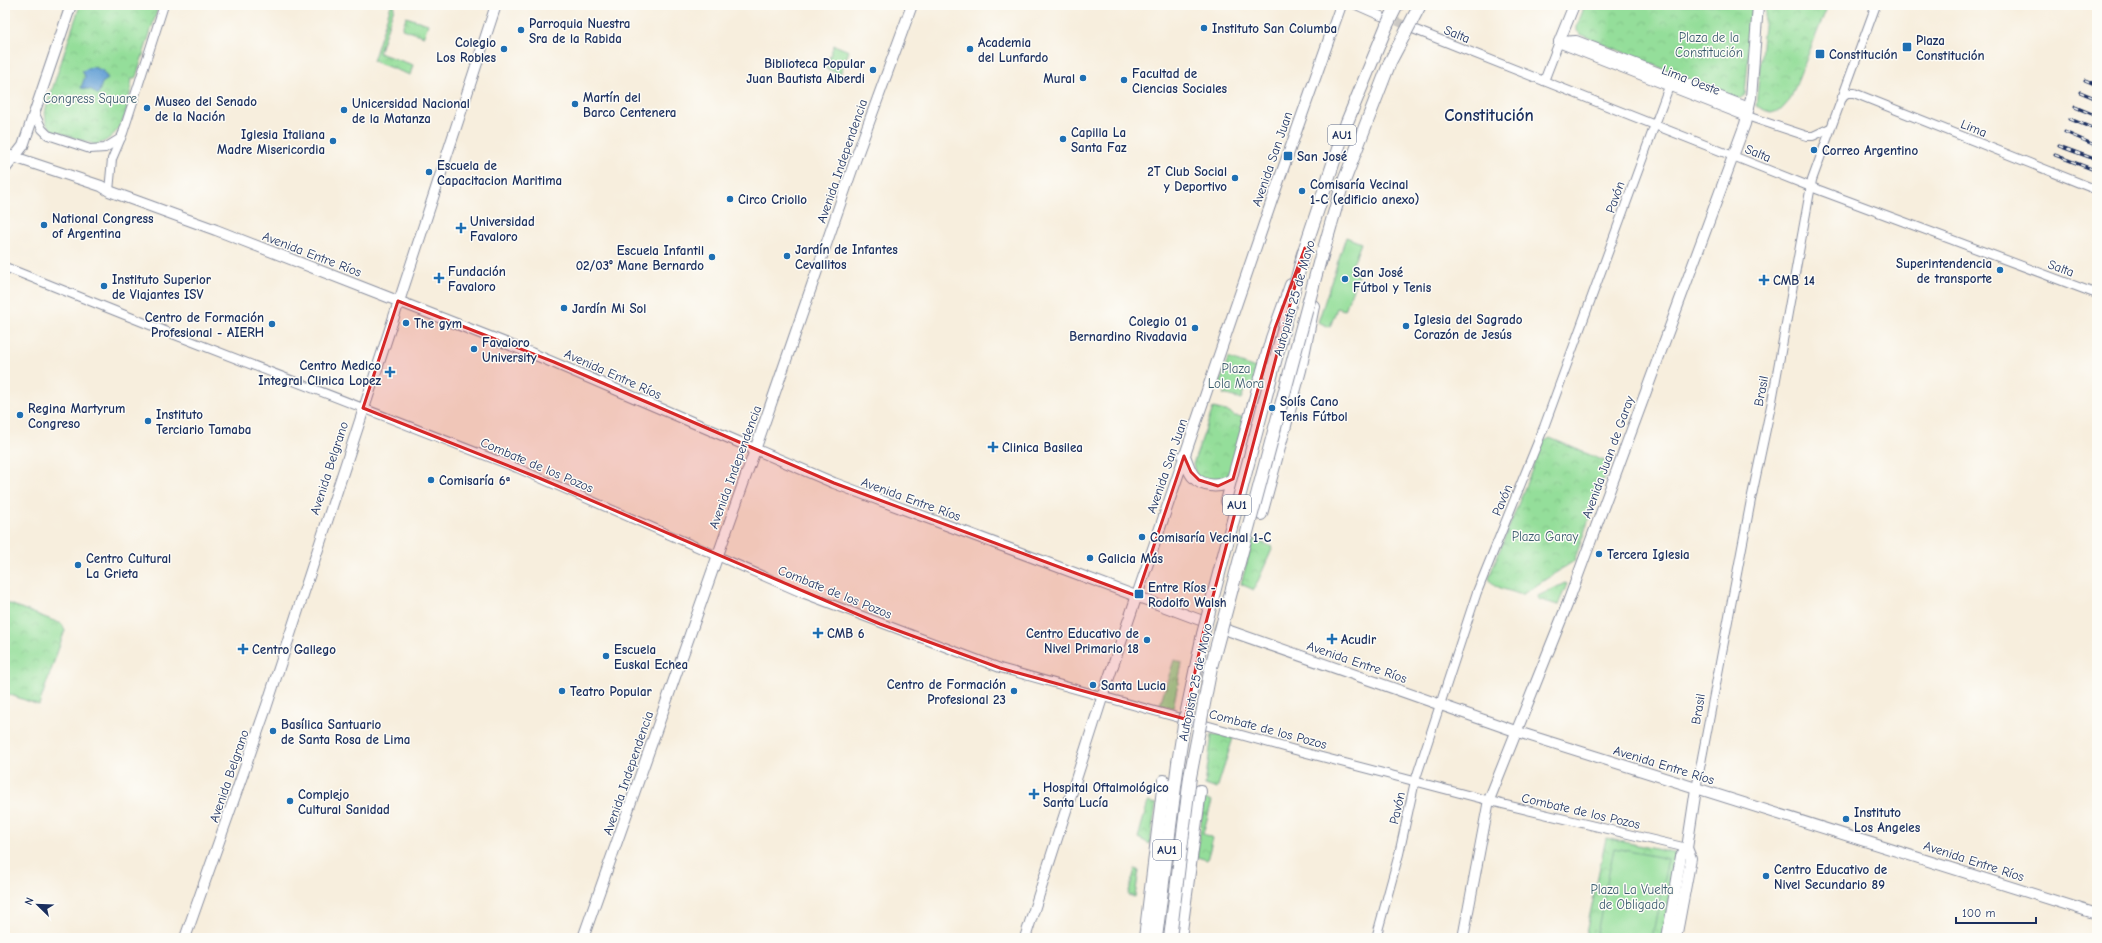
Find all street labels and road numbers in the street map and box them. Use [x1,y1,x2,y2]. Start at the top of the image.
street label: Salta [1442,22,1472,46]
street label: Lima Oeste [1660,62,1723,98]
street label: Avenida Independencia [814,97,870,225]
street label: Avenida San Juan [1249,110,1295,208]
street label: Lima [1959,116,1989,140]
road number: AU1 [1328,125,1356,145]
street label: Salta [1743,141,1773,165]
street label: Pavón [1602,179,1628,215]
street label: Avenida Entre Ríos [260,228,364,280]
street label: Autopista 25 de Mayo [1270,238,1318,358]
street label: Salta [2046,256,2076,280]
street label: Avenida Entre Ríos [562,346,664,402]
street label: Brasil [1751,374,1771,408]
street label: Avenida Juan de Garay [1579,393,1637,520]
street label: Avenida Independencia [706,403,764,531]
street label: Avenida San Juan [1144,417,1190,515]
street label: Avenida Belgrano [307,419,351,517]
street label: Combate de los Pozos [478,434,596,496]
street label: Avenida Entre Ríos [859,474,963,524]
street label: Pavón [1489,482,1515,518]
road number: AU1 [1223,495,1251,515]
street label: Combate de los Pozos [776,562,894,622]
street label: Autopista 25 de Mayo [1175,622,1215,742]
street label: Avenida Entre Ríos [1305,638,1409,686]
street label: Brasil [1688,692,1708,726]
street label: Combate de los Pozos [1207,706,1329,752]
street label: Avenida Independencia [600,709,656,837]
street label: Avenida Belgrano [206,727,252,824]
street label: Avenida Entre Ríos [1612,743,1716,787]
street label: Pavón [1386,790,1408,826]
street label: Combate de los Pozos [1520,790,1642,832]
street label: Avenida Entre Ríos [1922,838,2026,884]
road number: AU1 [1153,840,1181,860]

